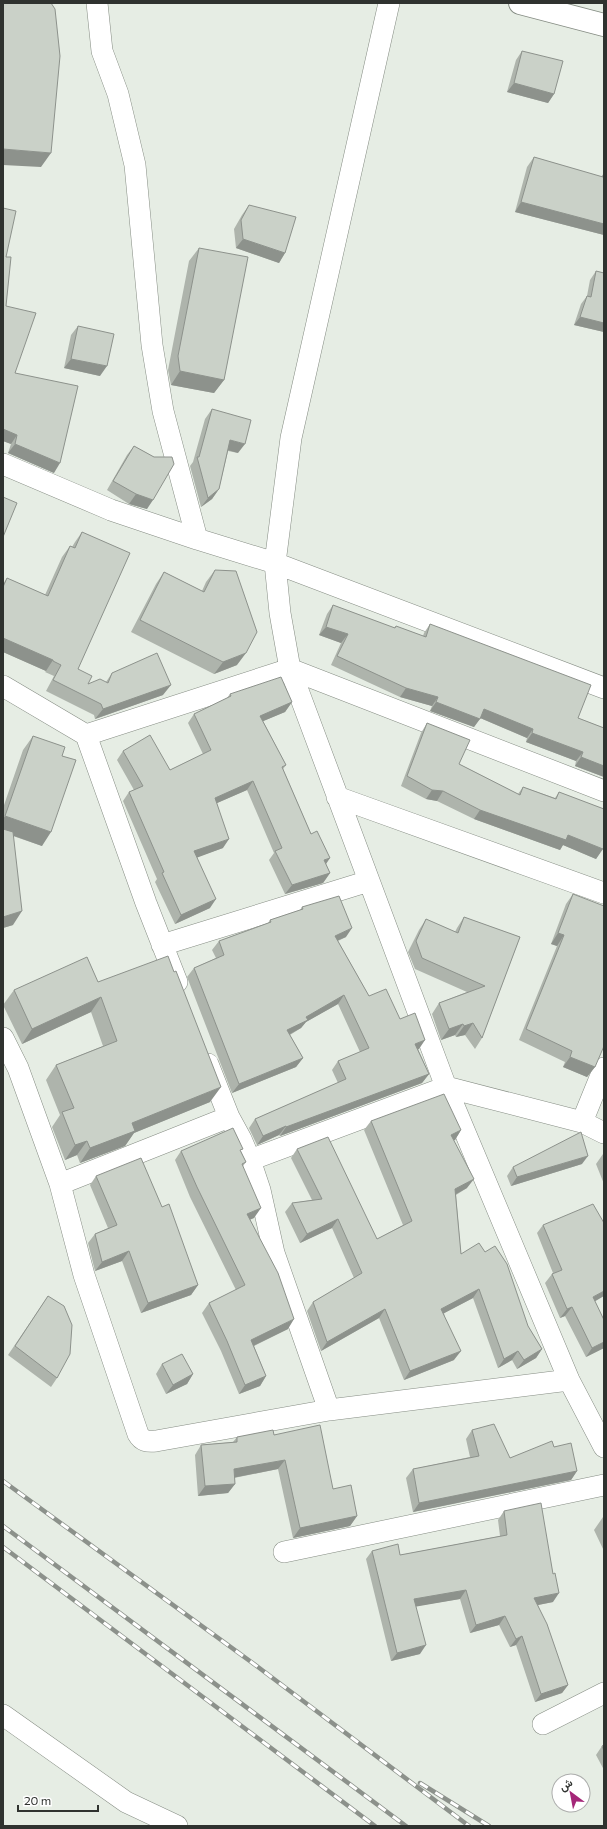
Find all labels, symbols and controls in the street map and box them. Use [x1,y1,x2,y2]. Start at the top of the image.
north arrow [551,1773,591,1813]
text: ش [556,1775,575,1794]
scale bar [18,1787,98,1813]
text: 20 m [24,1793,51,1807]

